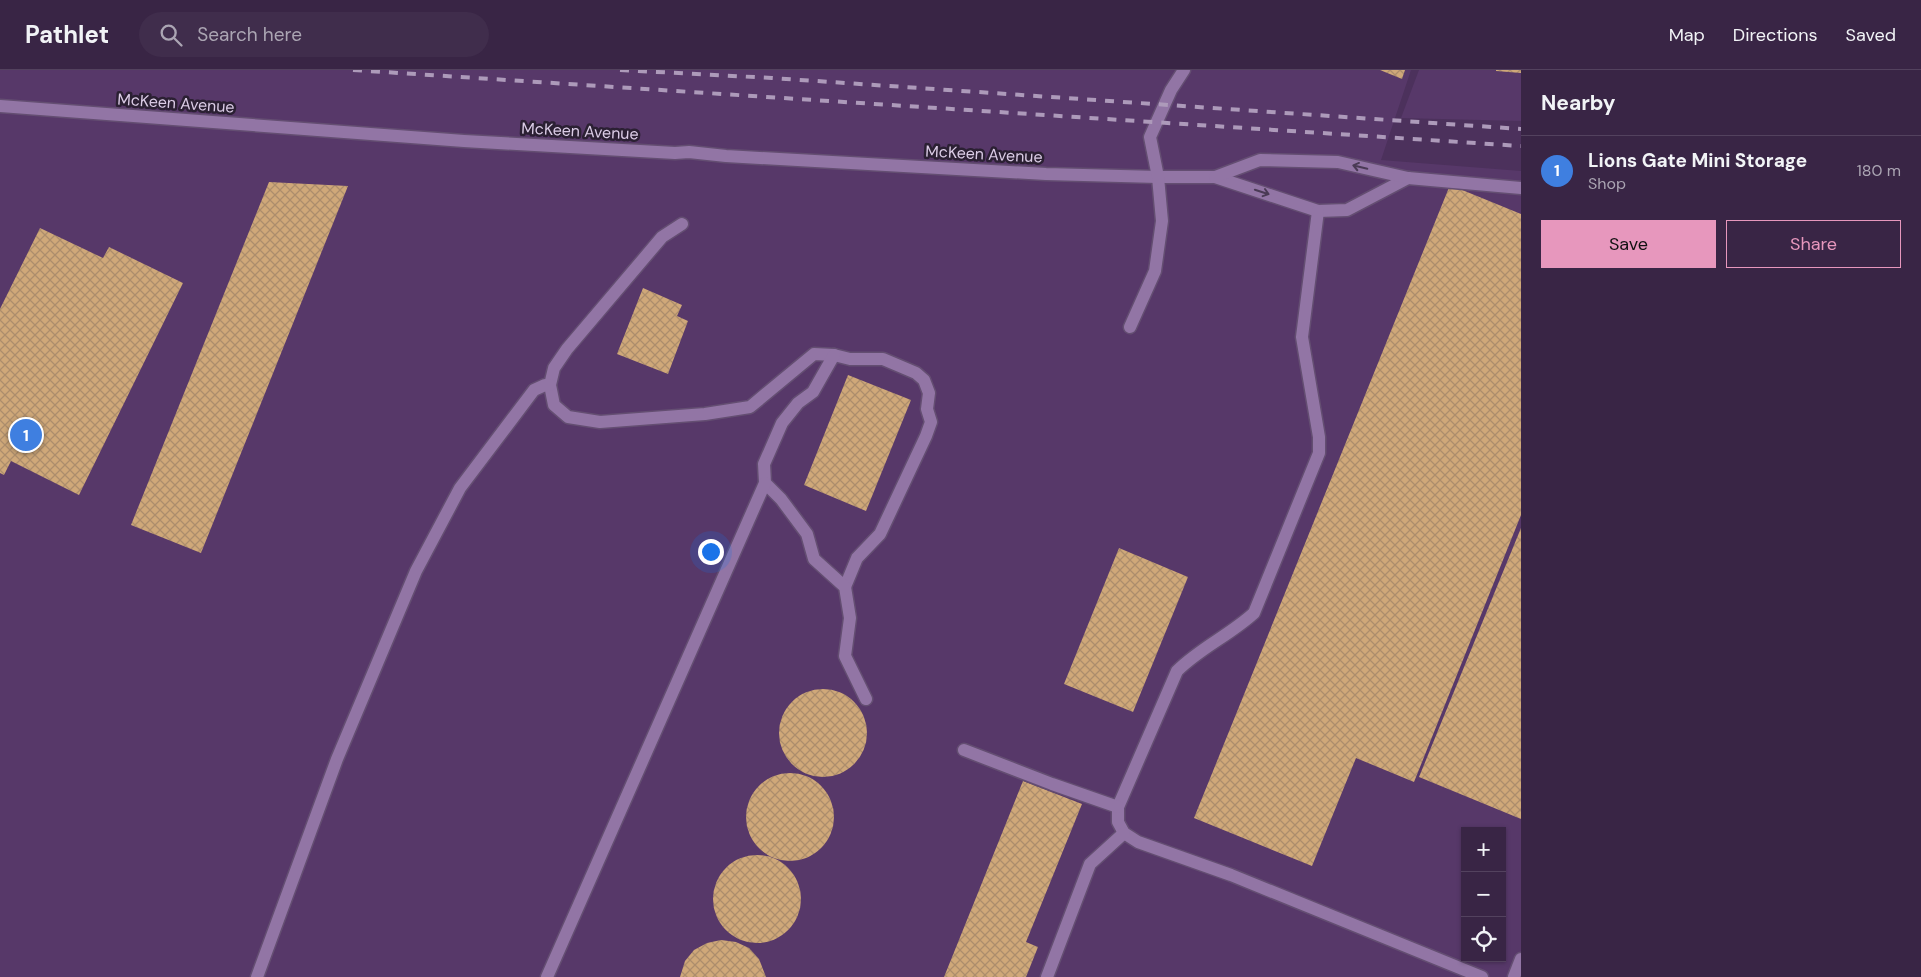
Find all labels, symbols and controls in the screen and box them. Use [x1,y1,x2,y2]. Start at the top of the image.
search box [139,12,489,57]
text: Pathlet [25,19,109,50]
icon: search [157,21,185,49]
text: Search here [197,22,302,47]
text: Map [1669,23,1705,47]
text: Directions [1733,23,1818,47]
text: Saved [1846,23,1896,47]
street label: McKeen Avenue [117,88,235,118]
text: Nearby [1541,89,1615,117]
street label: McKeen Avenue [521,117,639,145]
street label: McKeen Avenue [925,140,1043,168]
text: Lions Gate Mini Storage [1588,148,1807,173]
text: 1 [1554,160,1560,181]
text: 180 m [1857,160,1901,181]
one-way arrow [1353,162,1369,171]
text: Shop [1588,173,1626,194]
one-way arrow [1253,188,1269,197]
button: Save [1541,220,1716,268]
button: Share [1726,220,1901,268]
pin: 1 [10,416,42,454]
your location [698,539,724,565]
map controls [1461,827,1506,962]
button: + [1461,827,1506,872]
button: − [1461,872,1506,917]
button: locate [1461,917,1506,962]

